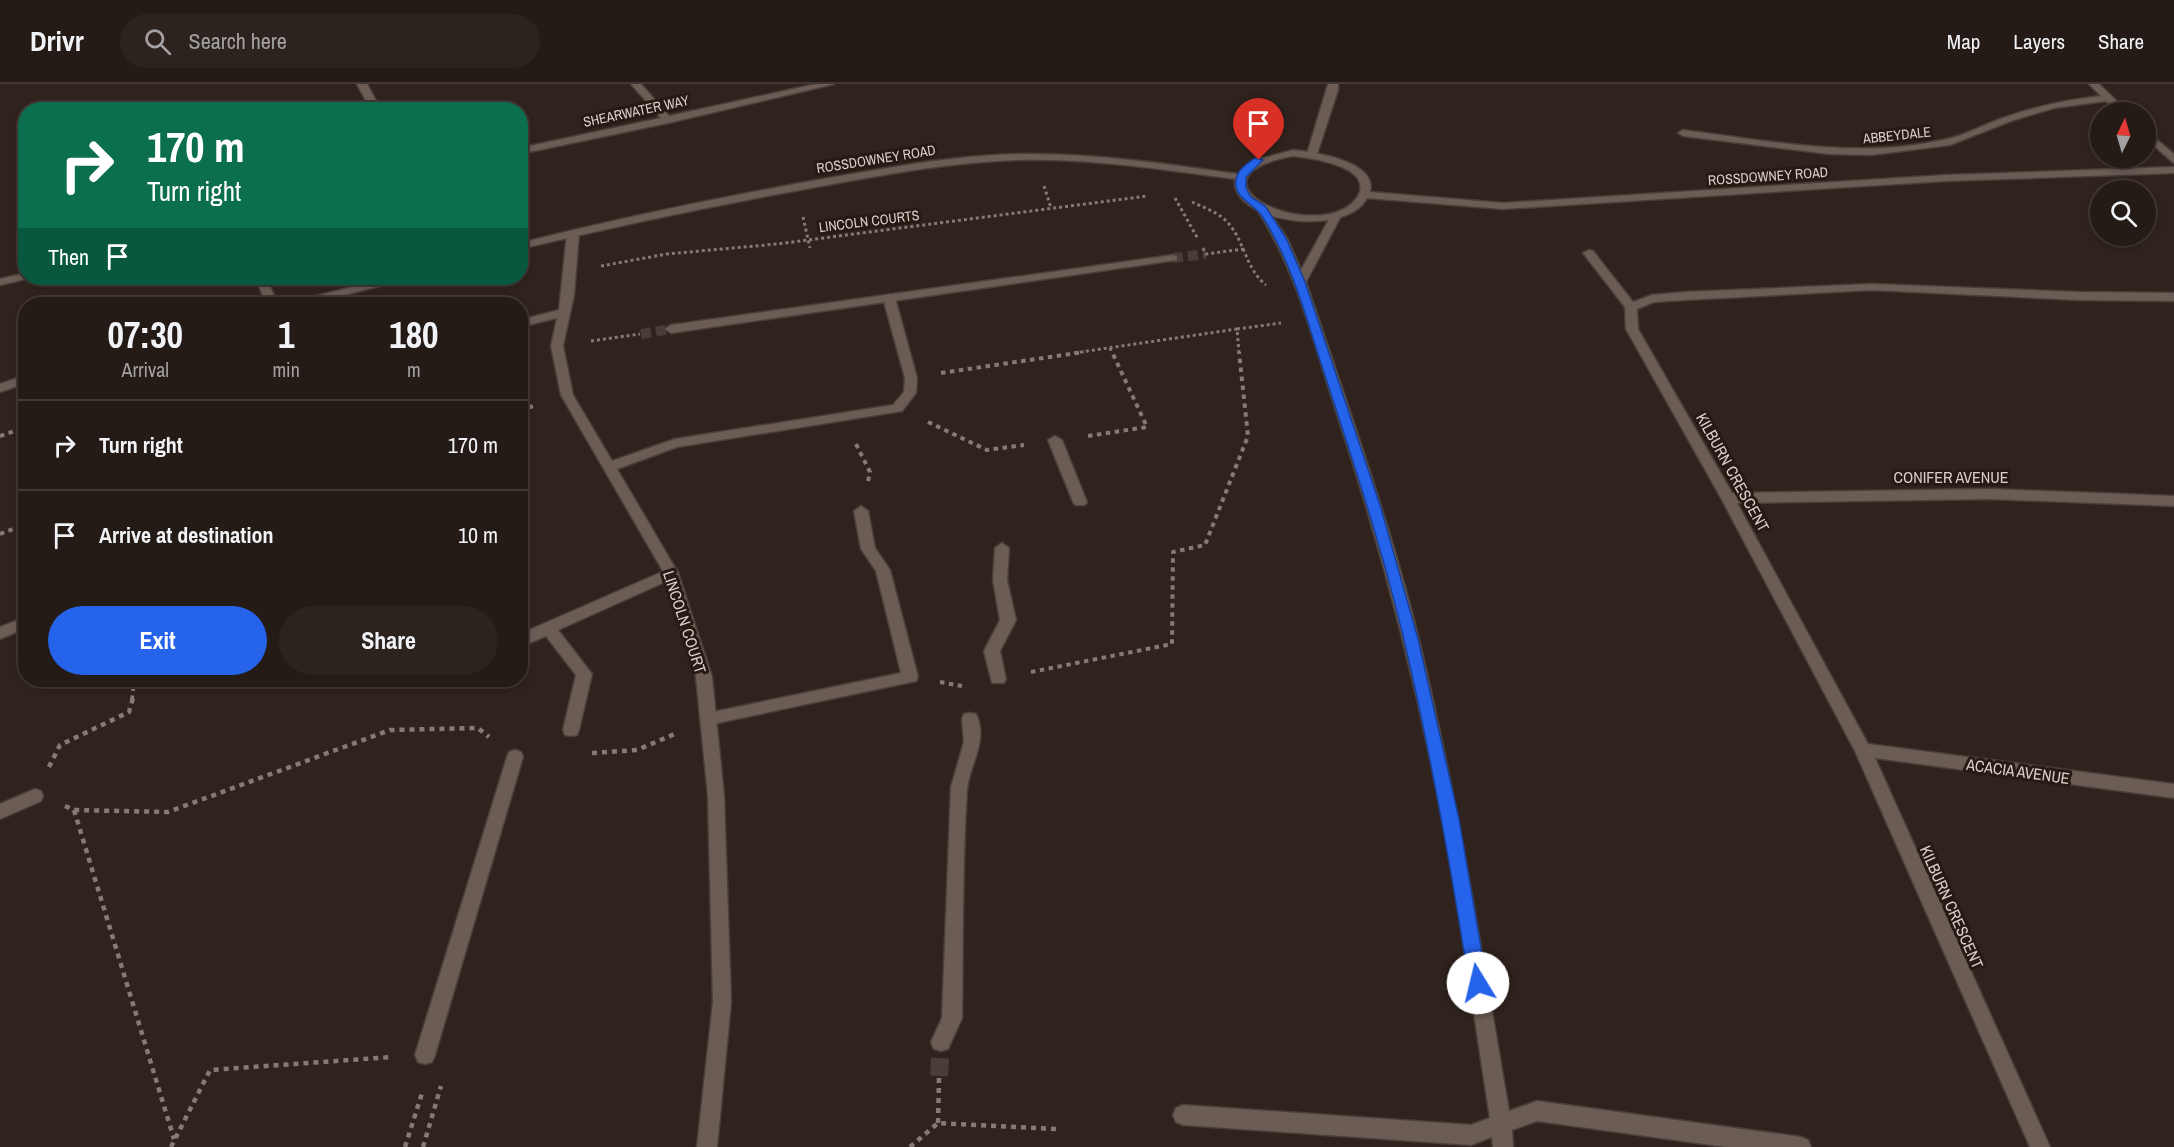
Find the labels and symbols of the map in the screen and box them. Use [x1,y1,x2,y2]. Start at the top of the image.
street label: SHEARWATER WAY [581,91,691,131]
pin [1233,98,1284,160]
north arrow [2090,102,2156,168]
street label: ABBEYDALE [1861,122,1932,148]
street label: ROSSDOWNEY ROAD [815,141,937,177]
street label: ROSSDOWNEY ROAD [1707,163,1829,189]
street label: LINCOLN COURTS [818,206,921,236]
street label: KILBURN CRESCENT [1691,409,1775,535]
street label: CONIFER AVENUE [1894,466,2008,488]
street label: LINCOLN COURT [658,568,712,676]
street label: ACACIA AVENUE [1964,753,2071,789]
street label: KILBURN CRESCENT [1915,842,1989,972]
position arrow [1446,951,1510,1015]

